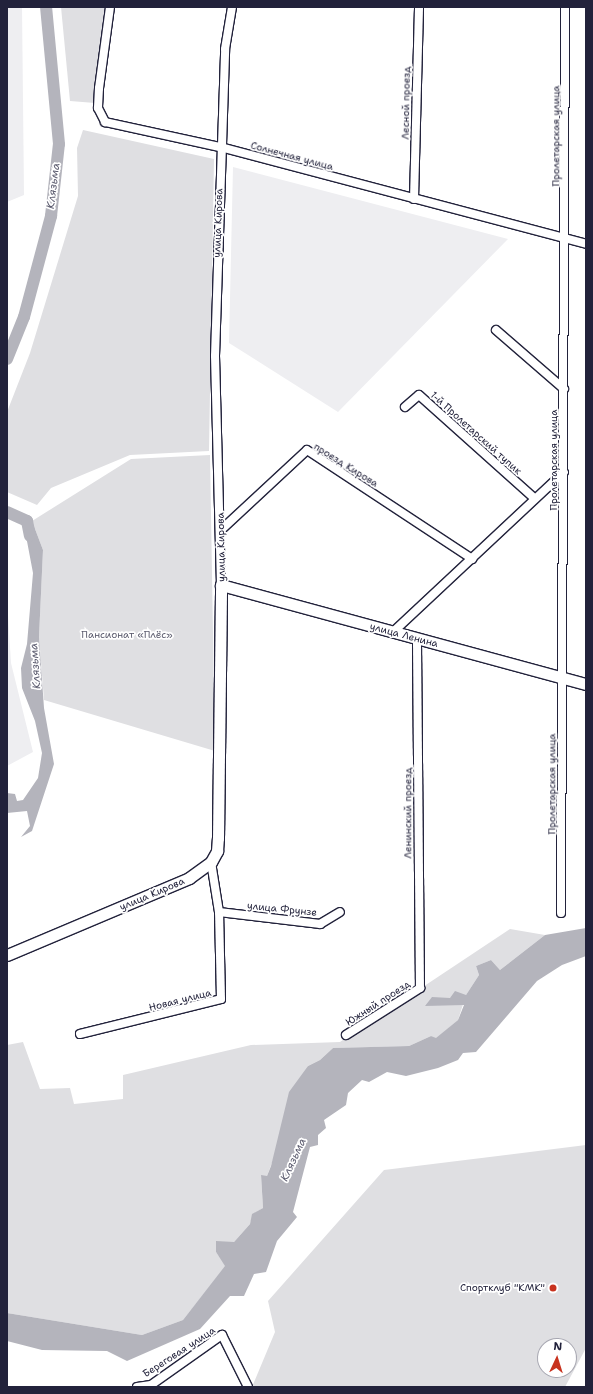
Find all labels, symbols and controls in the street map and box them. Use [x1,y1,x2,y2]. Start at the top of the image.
street label: Лесной проезд [399,66,413,140]
street label: Пролетарская улица [550,85,562,187]
street label: Солнечная улица [249,139,335,173]
water label: Клязьма [45,162,63,210]
street label: улица Кирова [211,188,225,258]
street label: 1-й Пролетарский тупик [428,389,524,477]
street label: Пролетарская улица [548,409,560,511]
street label: проезд Кирова [312,440,380,490]
street label: улица Кирова [214,512,228,582]
street label: улица Ленина [369,620,439,650]
park label: Пансионат «Плёс» [81,629,173,641]
water label: Клязьма [28,643,44,689]
street label: Пролетарская улица [546,733,558,835]
street label: Ленинский проезд [402,767,414,859]
street label: улица Кирова [118,875,186,913]
street label: улица Фрунзе [246,899,318,919]
street label: Южный проезд [344,978,412,1028]
street label: Новая улица [148,986,212,1014]
water label: Клязьма [278,1136,310,1184]
place label: Спортклуб "КМК" [460,1282,545,1294]
marker: Спортклуб "КМК" [548,1283,558,1293]
street label: Береговая улица [141,1324,217,1380]
north arrow [537,1338,577,1378]
text: N [553,1339,563,1354]

